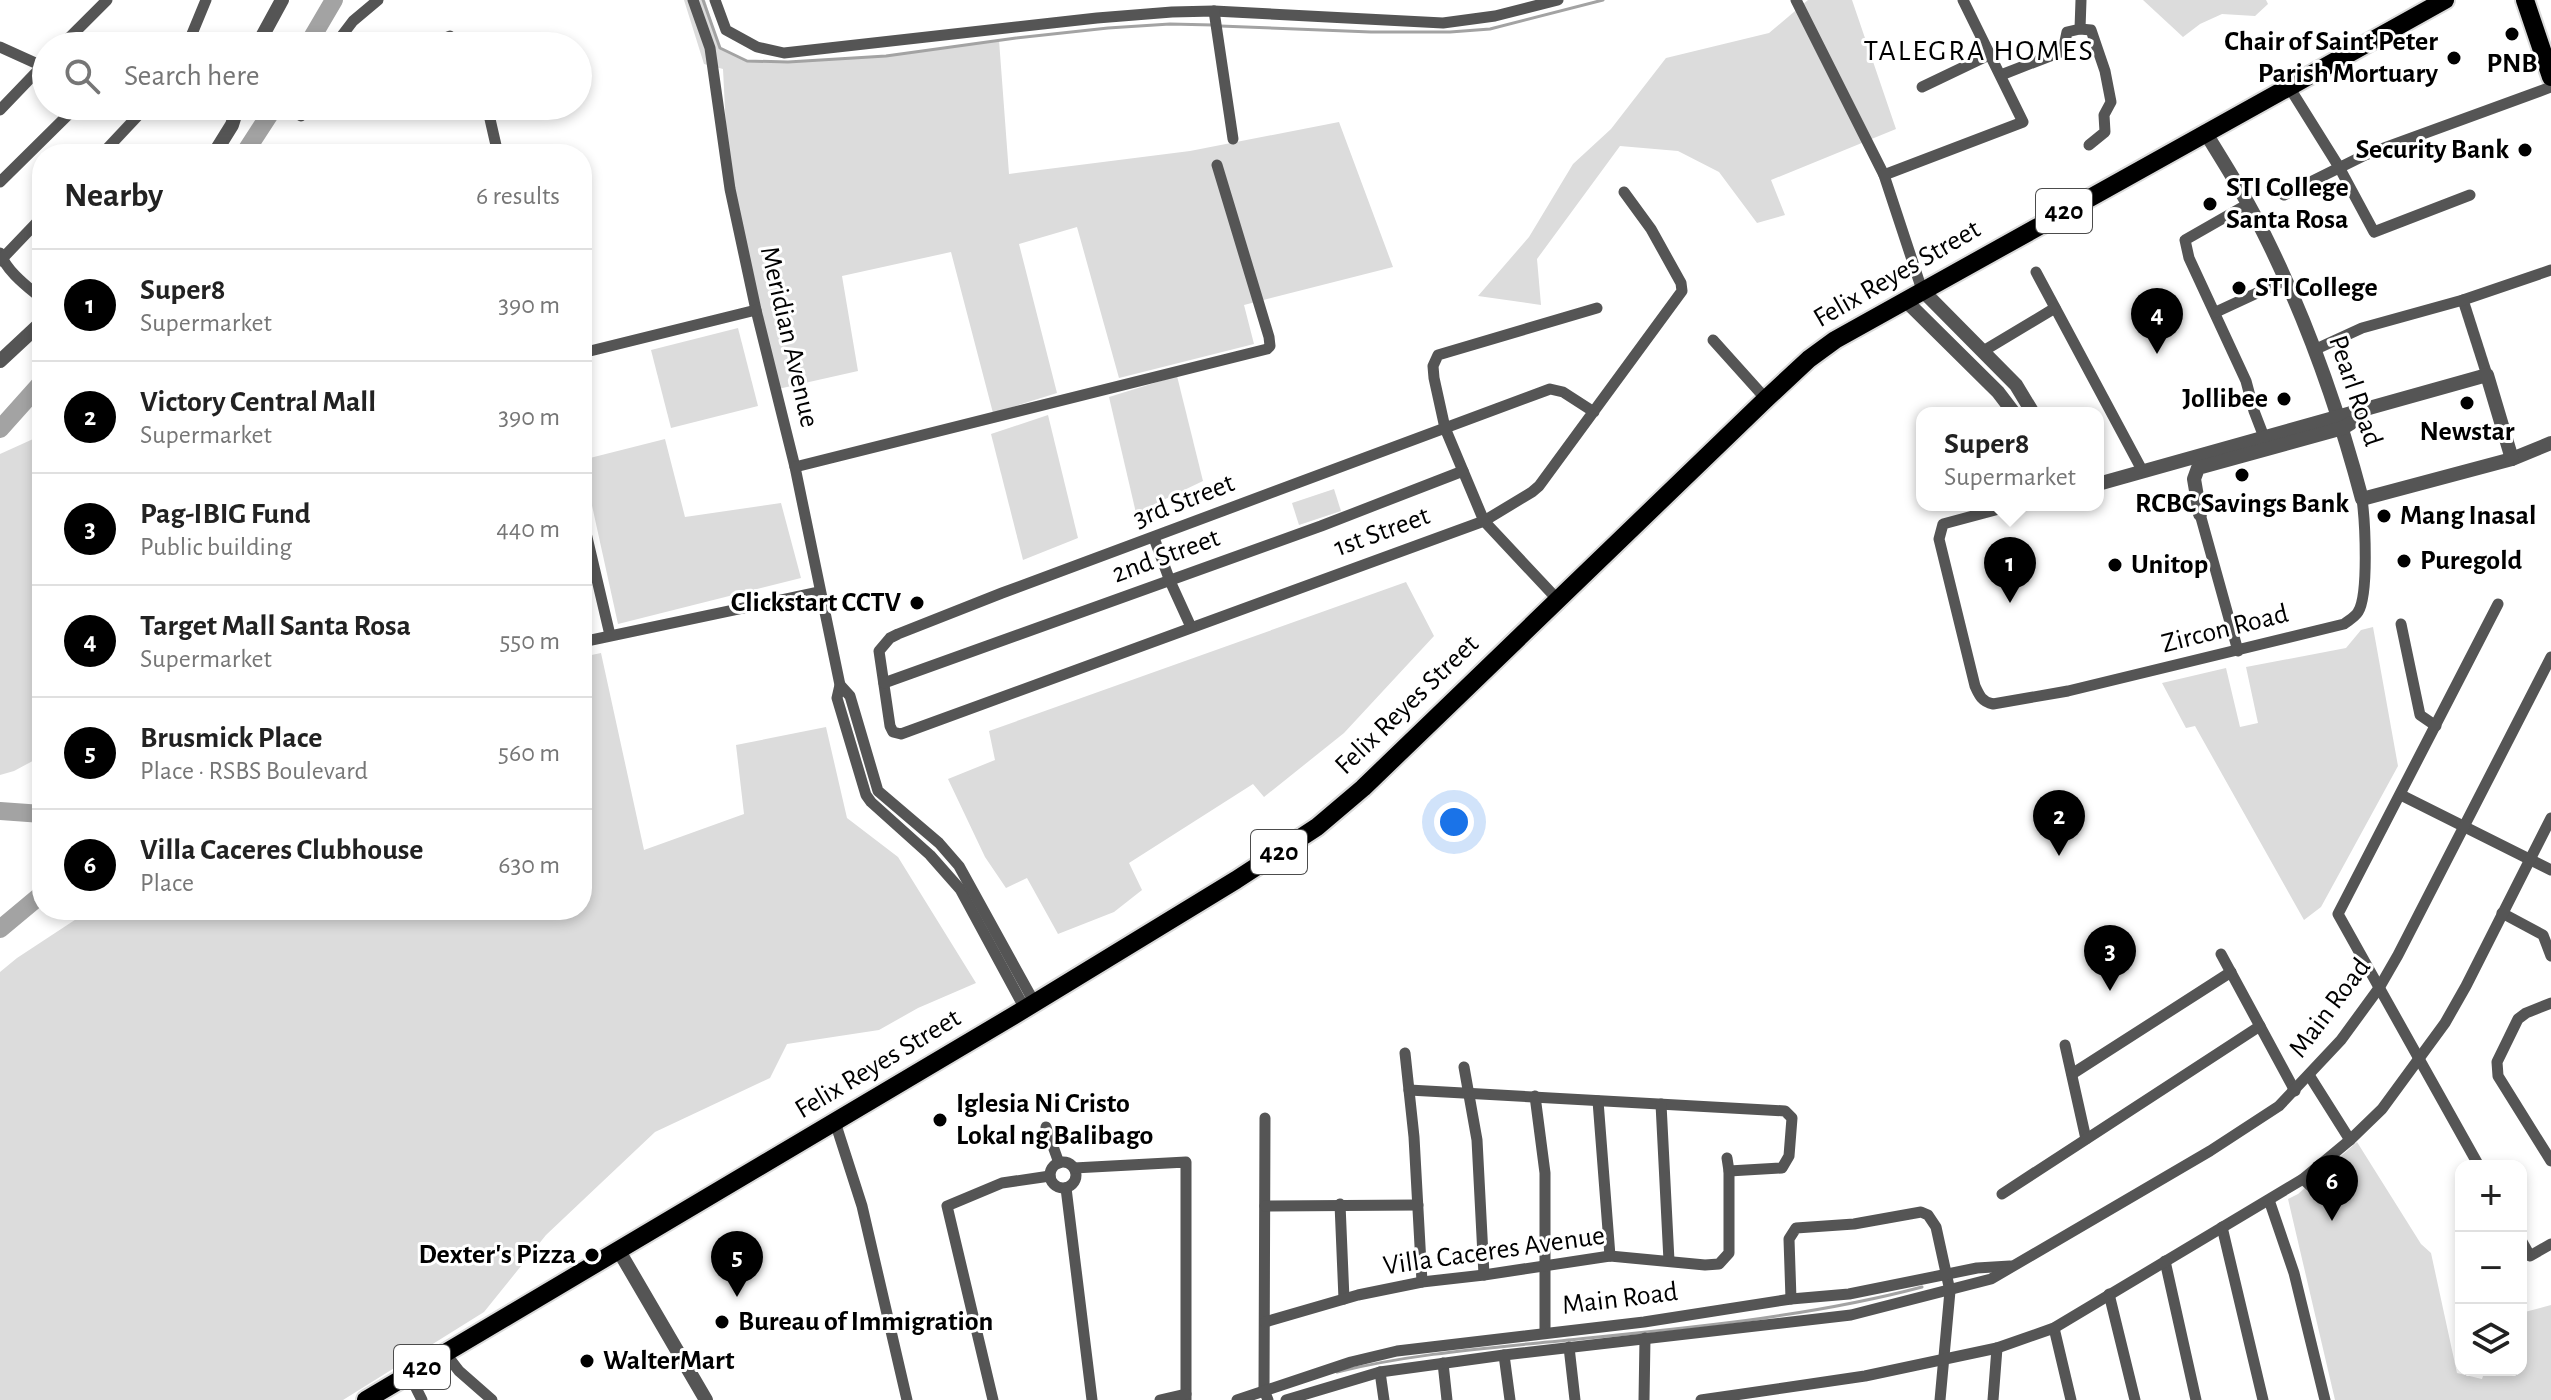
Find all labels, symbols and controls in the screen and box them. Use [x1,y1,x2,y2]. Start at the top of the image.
marker: PNB [2503,25,2521,43]
place label: Chair of Saint Peter Parish Mortuary [2224,28,2438,88]
search box [32,32,592,120]
district label: TALEGRA HOMES [1863,36,2095,66]
marker: Chair of Saint Peter Parish Mortuary [2445,49,2463,67]
place label: PNB [2486,50,2538,78]
icon: search [60,54,104,98]
text: Search here [124,61,260,91]
place label: Security Bank [2356,136,2509,164]
marker: Security Bank [2516,141,2534,159]
place label: STI College Santa Rosa [2226,174,2349,234]
text: Nearby [64,179,163,213]
text: 6 results [476,183,560,209]
road number: 420 [2036,189,2092,233]
marker: STI College Santa Rosa [2201,195,2219,213]
street label: Felix Reyes Street [1809,215,1985,333]
street label: Meridian Avenue [755,244,823,430]
place label: STI College [2255,274,2378,302]
text: Super8 [140,275,226,305]
marker: STI College [2230,279,2248,297]
pin: 4 [2131,288,2183,354]
text: 1 [85,292,95,318]
text: 390 m [498,292,560,318]
text: Supermarket [140,310,272,336]
street label: Pearl Road [2323,332,2387,450]
place label: Jollibee [2182,385,2268,413]
text: Victory Central Mall [140,387,376,417]
marker: Jollibee [2275,390,2293,408]
marker: Newstar [2458,394,2476,412]
text: 2 [84,404,96,430]
text: 390 m [498,404,560,430]
popup [1916,407,2104,511]
place label: Newstar [2420,418,2515,446]
text: Supermarket [140,422,272,448]
text: Super8 [1944,429,2030,459]
text: Supermarket [1944,464,2076,490]
marker: RCBC Savings Bank [2233,466,2251,484]
street label: 3rd Street [1130,469,1238,533]
place label: RCBC Savings Bank [2135,490,2349,518]
text: Pag-IBIG Fund [140,499,311,529]
street label: 1st Street [1330,502,1434,562]
place label: Mang Inasal [2400,502,2536,530]
marker: Mang Inasal [2375,507,2393,525]
text: 3 [84,516,96,542]
text: 440 m [496,516,560,542]
street label: 2nd Street [1108,524,1224,588]
text: Public building [140,534,292,560]
pin: 1 [1984,537,2036,603]
place label: Puregold [2420,547,2523,575]
place label: Unitop [2131,551,2208,579]
marker: Puregold [2395,552,2413,570]
marker: Unitop [2106,556,2124,574]
place label: Clickstart CCTV [731,589,902,617]
marker: Clickstart CCTV [908,594,926,612]
street label: Zircon Road [2159,600,2291,658]
text: Target Mall Santa Rosa [140,611,411,641]
text: 4 [83,628,97,654]
text: 550 m [499,628,560,654]
street label: Felix Reyes Street [1330,630,1484,780]
text: Supermarket [140,646,272,672]
text: Brusmick Place [140,723,322,753]
text: 5 [84,740,96,766]
text: 560 m [498,740,560,766]
text: Place · RSBS Boulevard [140,758,368,784]
pin: 2 [2033,790,2085,856]
your location [1434,802,1474,842]
road number: 420 [1251,830,1307,874]
text: Villa Caceres Clubhouse [140,835,424,865]
text: 6 [84,852,96,878]
text: 630 m [498,852,560,878]
text: Place [140,870,194,896]
pin: 3 [2084,925,2136,991]
street label: Main Road [2284,953,2376,1063]
street label: Felix Reyes Street [790,1004,966,1124]
place label: Iglesia Ni Cristo Lokal ng Balibago [956,1090,1153,1150]
marker: Iglesia Ni Cristo Lokal ng Balibago [931,1111,949,1129]
pin: 6 [2306,1155,2358,1221]
map controls [2455,1160,2527,1376]
button: + [2455,1160,2527,1232]
street label: Villa Caceres Avenue [1381,1222,1607,1280]
pin: 5 [711,1231,763,1297]
button: − [2455,1232,2527,1304]
place label: Dexter's Pizza [418,1241,576,1269]
marker: Dexter's Pizza [583,1246,601,1264]
street label: Main Road [1561,1278,1679,1320]
button: layers [2455,1304,2527,1376]
place label: Bureau of Immigration [738,1308,993,1336]
marker: Bureau of Immigration [713,1313,731,1331]
road number: 420 [394,1345,450,1389]
place label: WalterMart [603,1347,735,1375]
marker: WalterMart [578,1352,596,1370]

